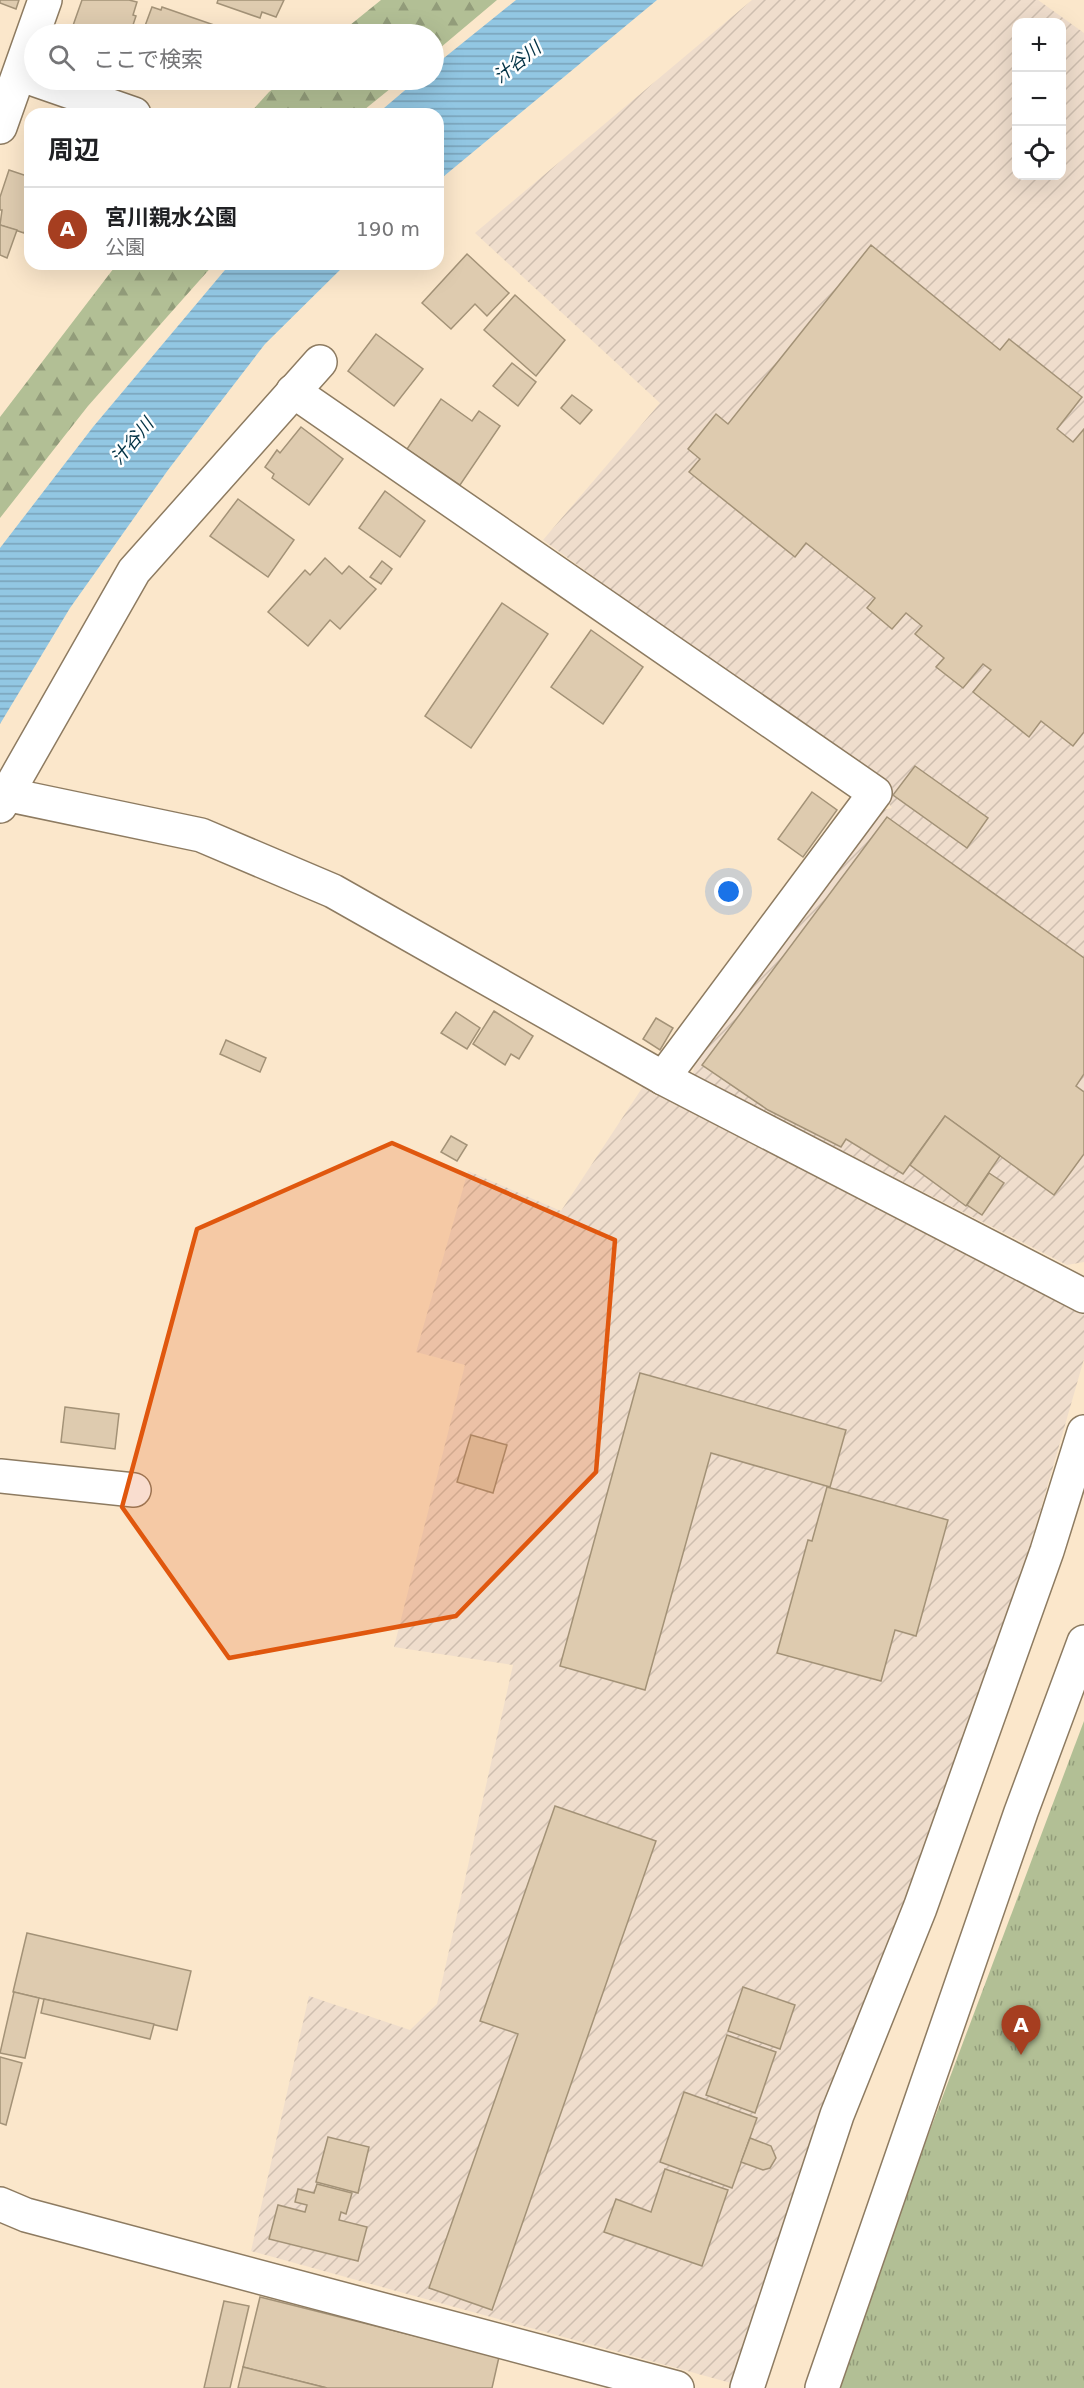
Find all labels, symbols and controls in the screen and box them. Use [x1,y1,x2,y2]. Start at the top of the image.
map controls [1012,18,1066,180]
button: + [1012,18,1066,72]
search box [24,24,444,90]
water label: 汁谷川 [489,36,546,87]
icon: search [45,41,78,74]
text: ここで検索 [93,47,203,72]
button: − [1012,72,1066,126]
button: locate [1012,126,1066,180]
text: 周辺 [48,135,100,165]
text: 宮川親水公園 [105,205,237,230]
text: A [60,217,75,241]
text: 190 m [356,217,420,241]
text: 公園 [105,235,145,259]
water label: 汁谷川 [107,412,159,468]
your location [714,877,743,906]
pin: A [1002,2006,1040,2055]

